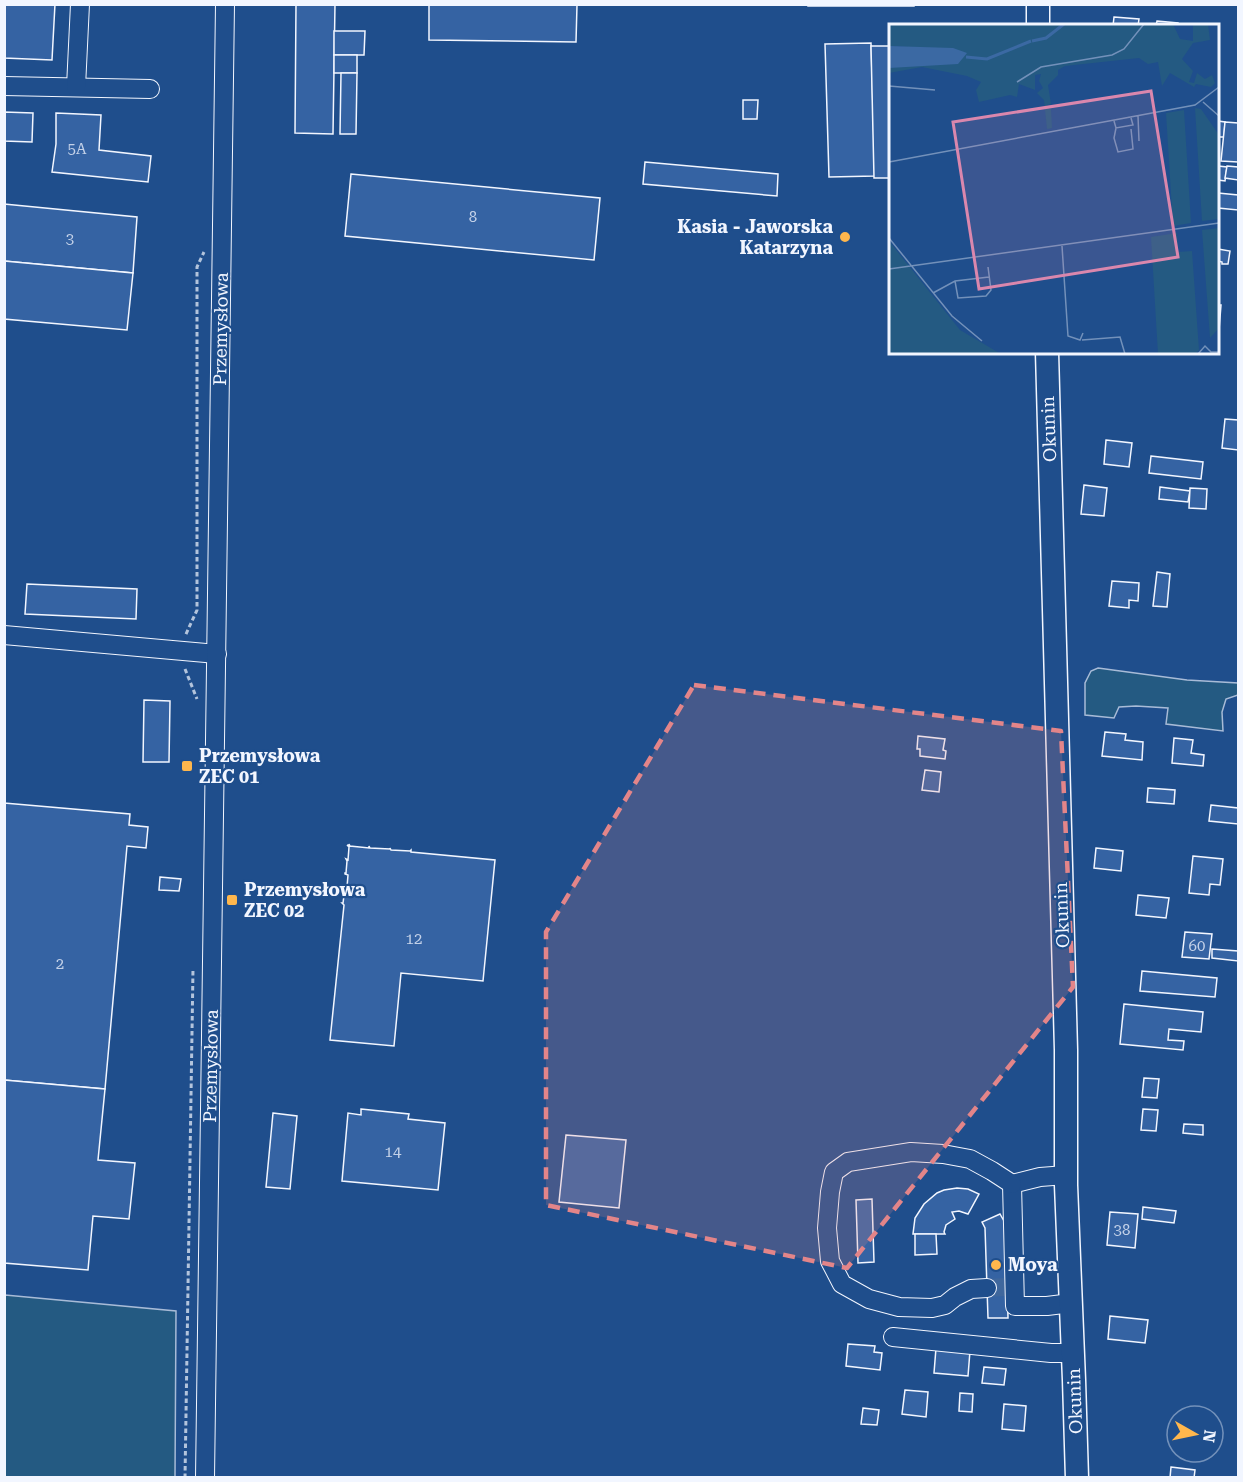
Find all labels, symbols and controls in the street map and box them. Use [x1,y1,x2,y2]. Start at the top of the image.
inset map [889,24,1219,354]
house number: 5A [68,140,87,158]
house number: 8 [469,208,477,226]
place label: Kasia - Jaworska Katarzyna [677,216,833,258]
house number: 3 [66,230,74,248]
marker: Kasia - Jaworska Katarzyna [838,230,852,244]
street label: Przemysłowa [209,272,232,386]
street label: Okunin [1037,395,1060,462]
place label: Przemysłowa ZEC 01 [199,745,321,787]
marker: Przemysłowa ZEC 01 [180,759,194,773]
place label: Przemysłowa ZEC 02 [244,879,366,921]
street label: Okunin [1050,881,1073,948]
marker: Przemysłowa ZEC 02 [225,893,239,907]
house number: 12 [406,930,422,948]
house number: 60 [1189,937,1205,955]
house number: 2 [56,955,64,973]
street label: Przemysłowa [199,1009,222,1123]
house number: 14 [385,1143,402,1161]
house number: 38 [1114,1221,1130,1239]
place label: Moya [1008,1254,1058,1275]
marker: Moya [989,1258,1003,1272]
street label: Okunin [1063,1367,1086,1434]
north arrow [1165,1404,1225,1464]
text: N [1199,1429,1220,1444]

